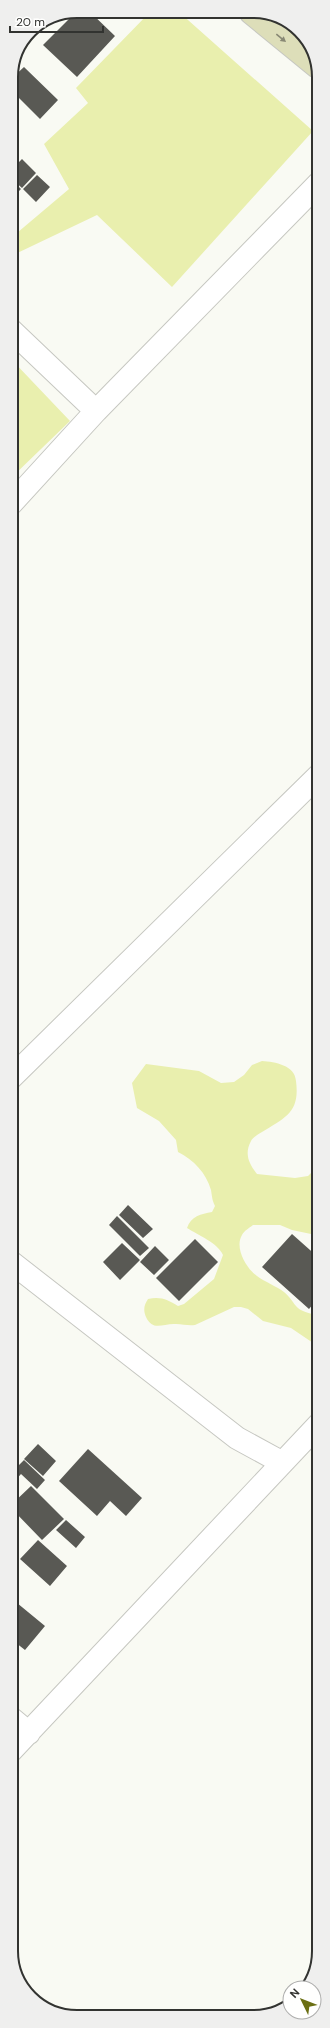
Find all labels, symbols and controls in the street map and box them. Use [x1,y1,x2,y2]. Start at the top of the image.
scale bar [10,8,103,34]
text: 20 m [16,14,45,30]
one-way arrow [275,33,286,42]
north arrow [282,1980,322,2020]
text: N [287,1985,303,2001]

